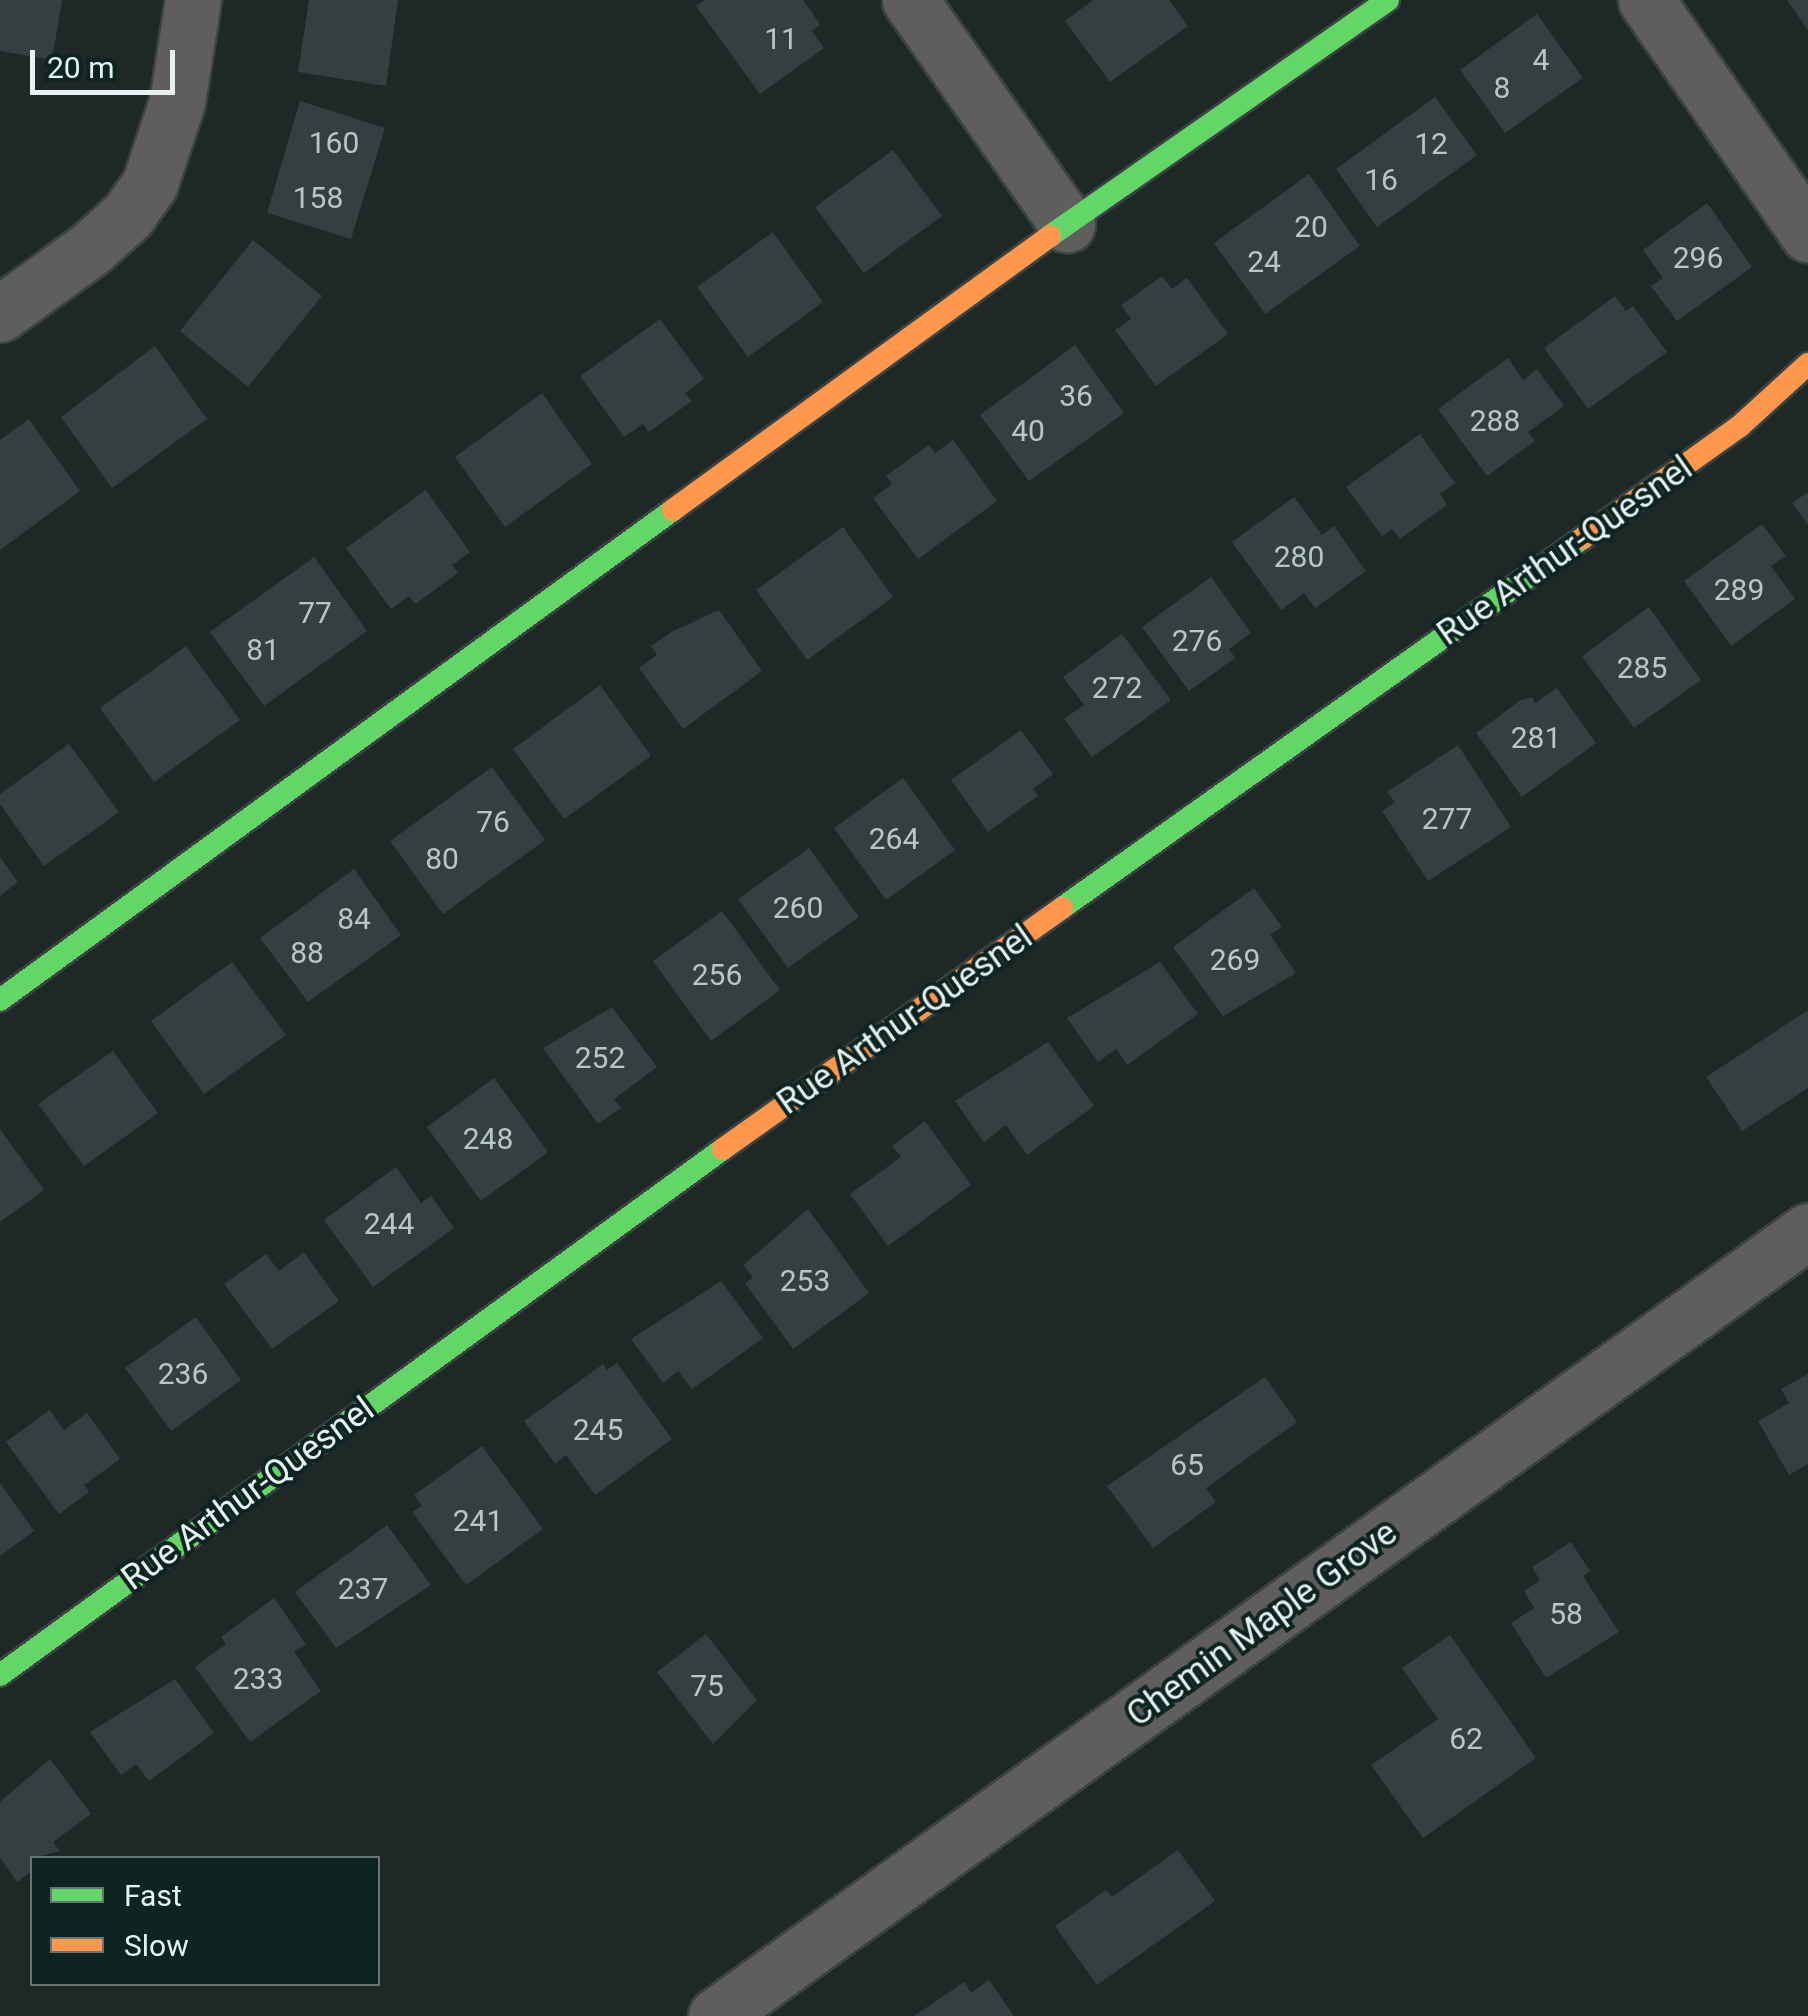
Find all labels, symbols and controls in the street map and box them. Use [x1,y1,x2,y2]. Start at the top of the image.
house number: 11 [764,21,798,57]
scale bar [35,30,180,92]
house number: 4 [1533,42,1549,78]
text: 20 m [47,50,114,85]
house number: 8 [1494,70,1510,106]
house number: 160 [309,125,359,161]
house number: 12 [1414,126,1448,162]
house number: 16 [1364,162,1398,198]
house number: 158 [293,180,343,216]
house number: 20 [1294,209,1328,245]
house number: 296 [1673,240,1723,276]
house number: 24 [1247,244,1281,280]
house number: 36 [1059,378,1093,414]
house number: 288 [1470,403,1520,439]
house number: 40 [1011,413,1045,449]
street label: Rue Arthur-Quesnel [1429,447,1701,655]
house number: 280 [1274,539,1324,575]
house number: 289 [1714,572,1764,608]
house number: 77 [298,595,332,631]
house number: 276 [1172,623,1222,659]
house number: 81 [246,632,280,668]
house number: 285 [1617,650,1667,686]
house number: 272 [1092,670,1142,706]
house number: 281 [1511,720,1561,756]
house number: 277 [1422,801,1472,837]
house number: 76 [476,804,510,840]
house number: 264 [869,821,919,857]
house number: 80 [425,841,459,877]
house number: 260 [773,890,823,926]
house number: 84 [337,901,371,937]
street label: Rue Arthur-Quesnel [769,916,1041,1124]
house number: 88 [290,935,324,971]
house number: 269 [1210,942,1260,978]
house number: 256 [692,957,742,993]
house number: 252 [575,1040,625,1076]
house number: 248 [463,1121,513,1157]
house number: 244 [364,1206,414,1242]
house number: 253 [780,1263,830,1299]
house number: 236 [158,1356,208,1392]
street label: Rue Arthur-Quesnel [114,1388,382,1600]
house number: 245 [573,1412,623,1448]
house number: 65 [1170,1447,1204,1483]
house number: 241 [453,1503,503,1539]
street label: Chemin Maple Grove [1119,1512,1405,1736]
house number: 237 [338,1571,388,1607]
house number: 58 [1549,1596,1583,1632]
house number: 233 [233,1661,283,1697]
house number: 75 [690,1668,724,1704]
house number: 62 [1449,1721,1483,1757]
legend [30,1856,380,1986]
text: Fast [124,1878,182,1913]
text: Slow [124,1928,189,1963]

